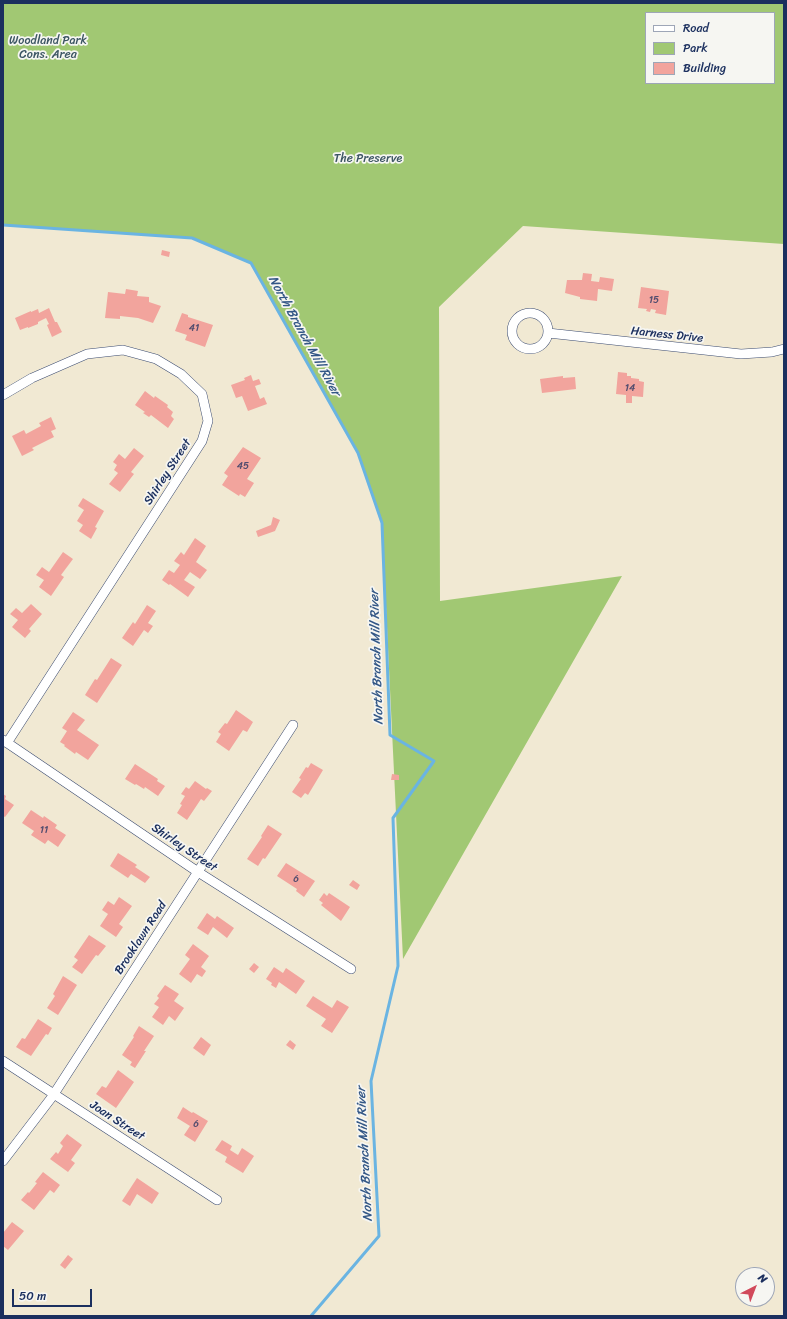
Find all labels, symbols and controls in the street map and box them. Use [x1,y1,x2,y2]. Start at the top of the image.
legend [645,12,775,84]
text: Road [683,17,709,39]
park label: Woodland Park Cons. Area [9,34,87,62]
text: Park [683,37,708,59]
text: Building [683,57,726,79]
park label: The Preserve [334,152,402,166]
water label: North Branch Mill River [264,273,344,399]
house number: 15 [649,294,659,306]
house number: 41 [189,322,199,334]
street label: Harness Drive [630,324,704,346]
house number: 14 [625,382,635,394]
street label: Shirley Street [141,436,195,508]
house number: 45 [237,460,249,472]
water label: North Branch Mill River [367,589,387,725]
street label: Shirley Street [149,821,219,875]
house number: 11 [40,824,48,836]
house number: 6 [293,873,299,885]
street label: Brooklawn Road [112,899,170,977]
water label: North Branch Mill River [354,1086,376,1222]
street label: Joan Street [87,1098,147,1144]
house number: 6 [193,1118,199,1130]
north arrow [735,1267,775,1307]
text: N [754,1269,772,1288]
scale bar [14,1281,94,1307]
text: 50 m [19,1285,46,1307]

